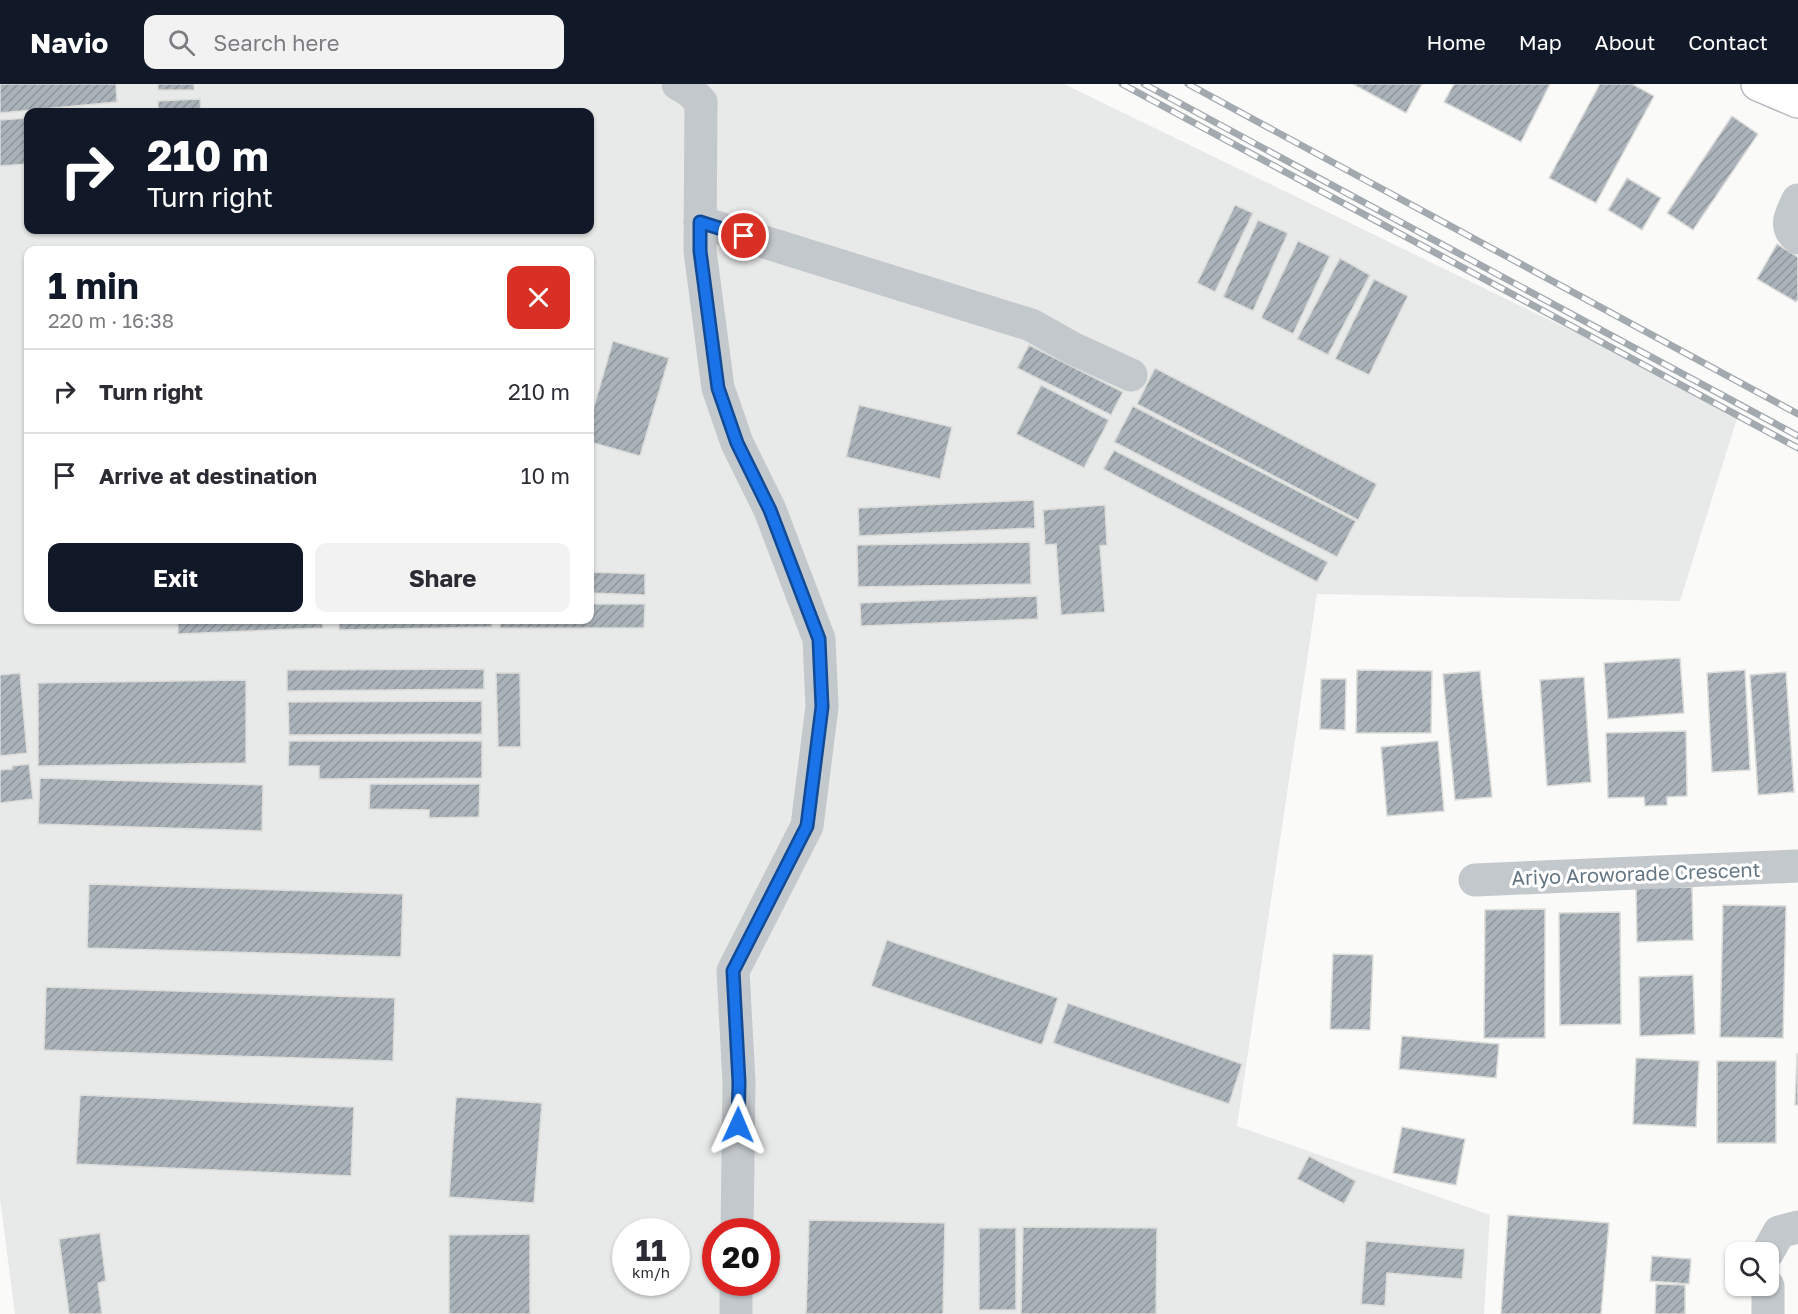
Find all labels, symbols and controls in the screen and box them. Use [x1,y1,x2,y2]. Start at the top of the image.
search box [144,15,564,69]
text: Navio [30,26,108,59]
icon: search [165,26,198,59]
text: Search here [213,29,339,56]
text: Home [1426,29,1486,55]
text: Map [1519,29,1562,55]
text: About [1595,29,1655,55]
text: Contact [1688,29,1768,55]
text: 210 m [147,130,269,180]
icon: right [48,132,126,210]
text: Turn right [147,181,273,213]
pin [718,210,769,261]
icon: arrive [727,219,760,252]
text: 1 min [48,264,139,307]
button: close [507,266,570,329]
text: 220 m · 16:38 [48,308,174,332]
icon: right [48,375,81,408]
text: Turn right [99,378,203,405]
text: 210 m [508,378,570,405]
icon: arrive [48,459,81,492]
text: Arrive at destination [99,462,317,489]
text: 10 m [521,462,570,489]
button: Exit [48,543,303,612]
button: Share [315,543,570,612]
street label: Ariyo Aroworade Crescent [1511,857,1761,889]
position arrow [706,1093,770,1157]
speed limit sign: 20 [702,1218,780,1296]
text: 11 [636,1232,666,1268]
map controls [1725,1242,1779,1296]
button: search [1725,1242,1779,1296]
text: km/h [632,1263,670,1281]

